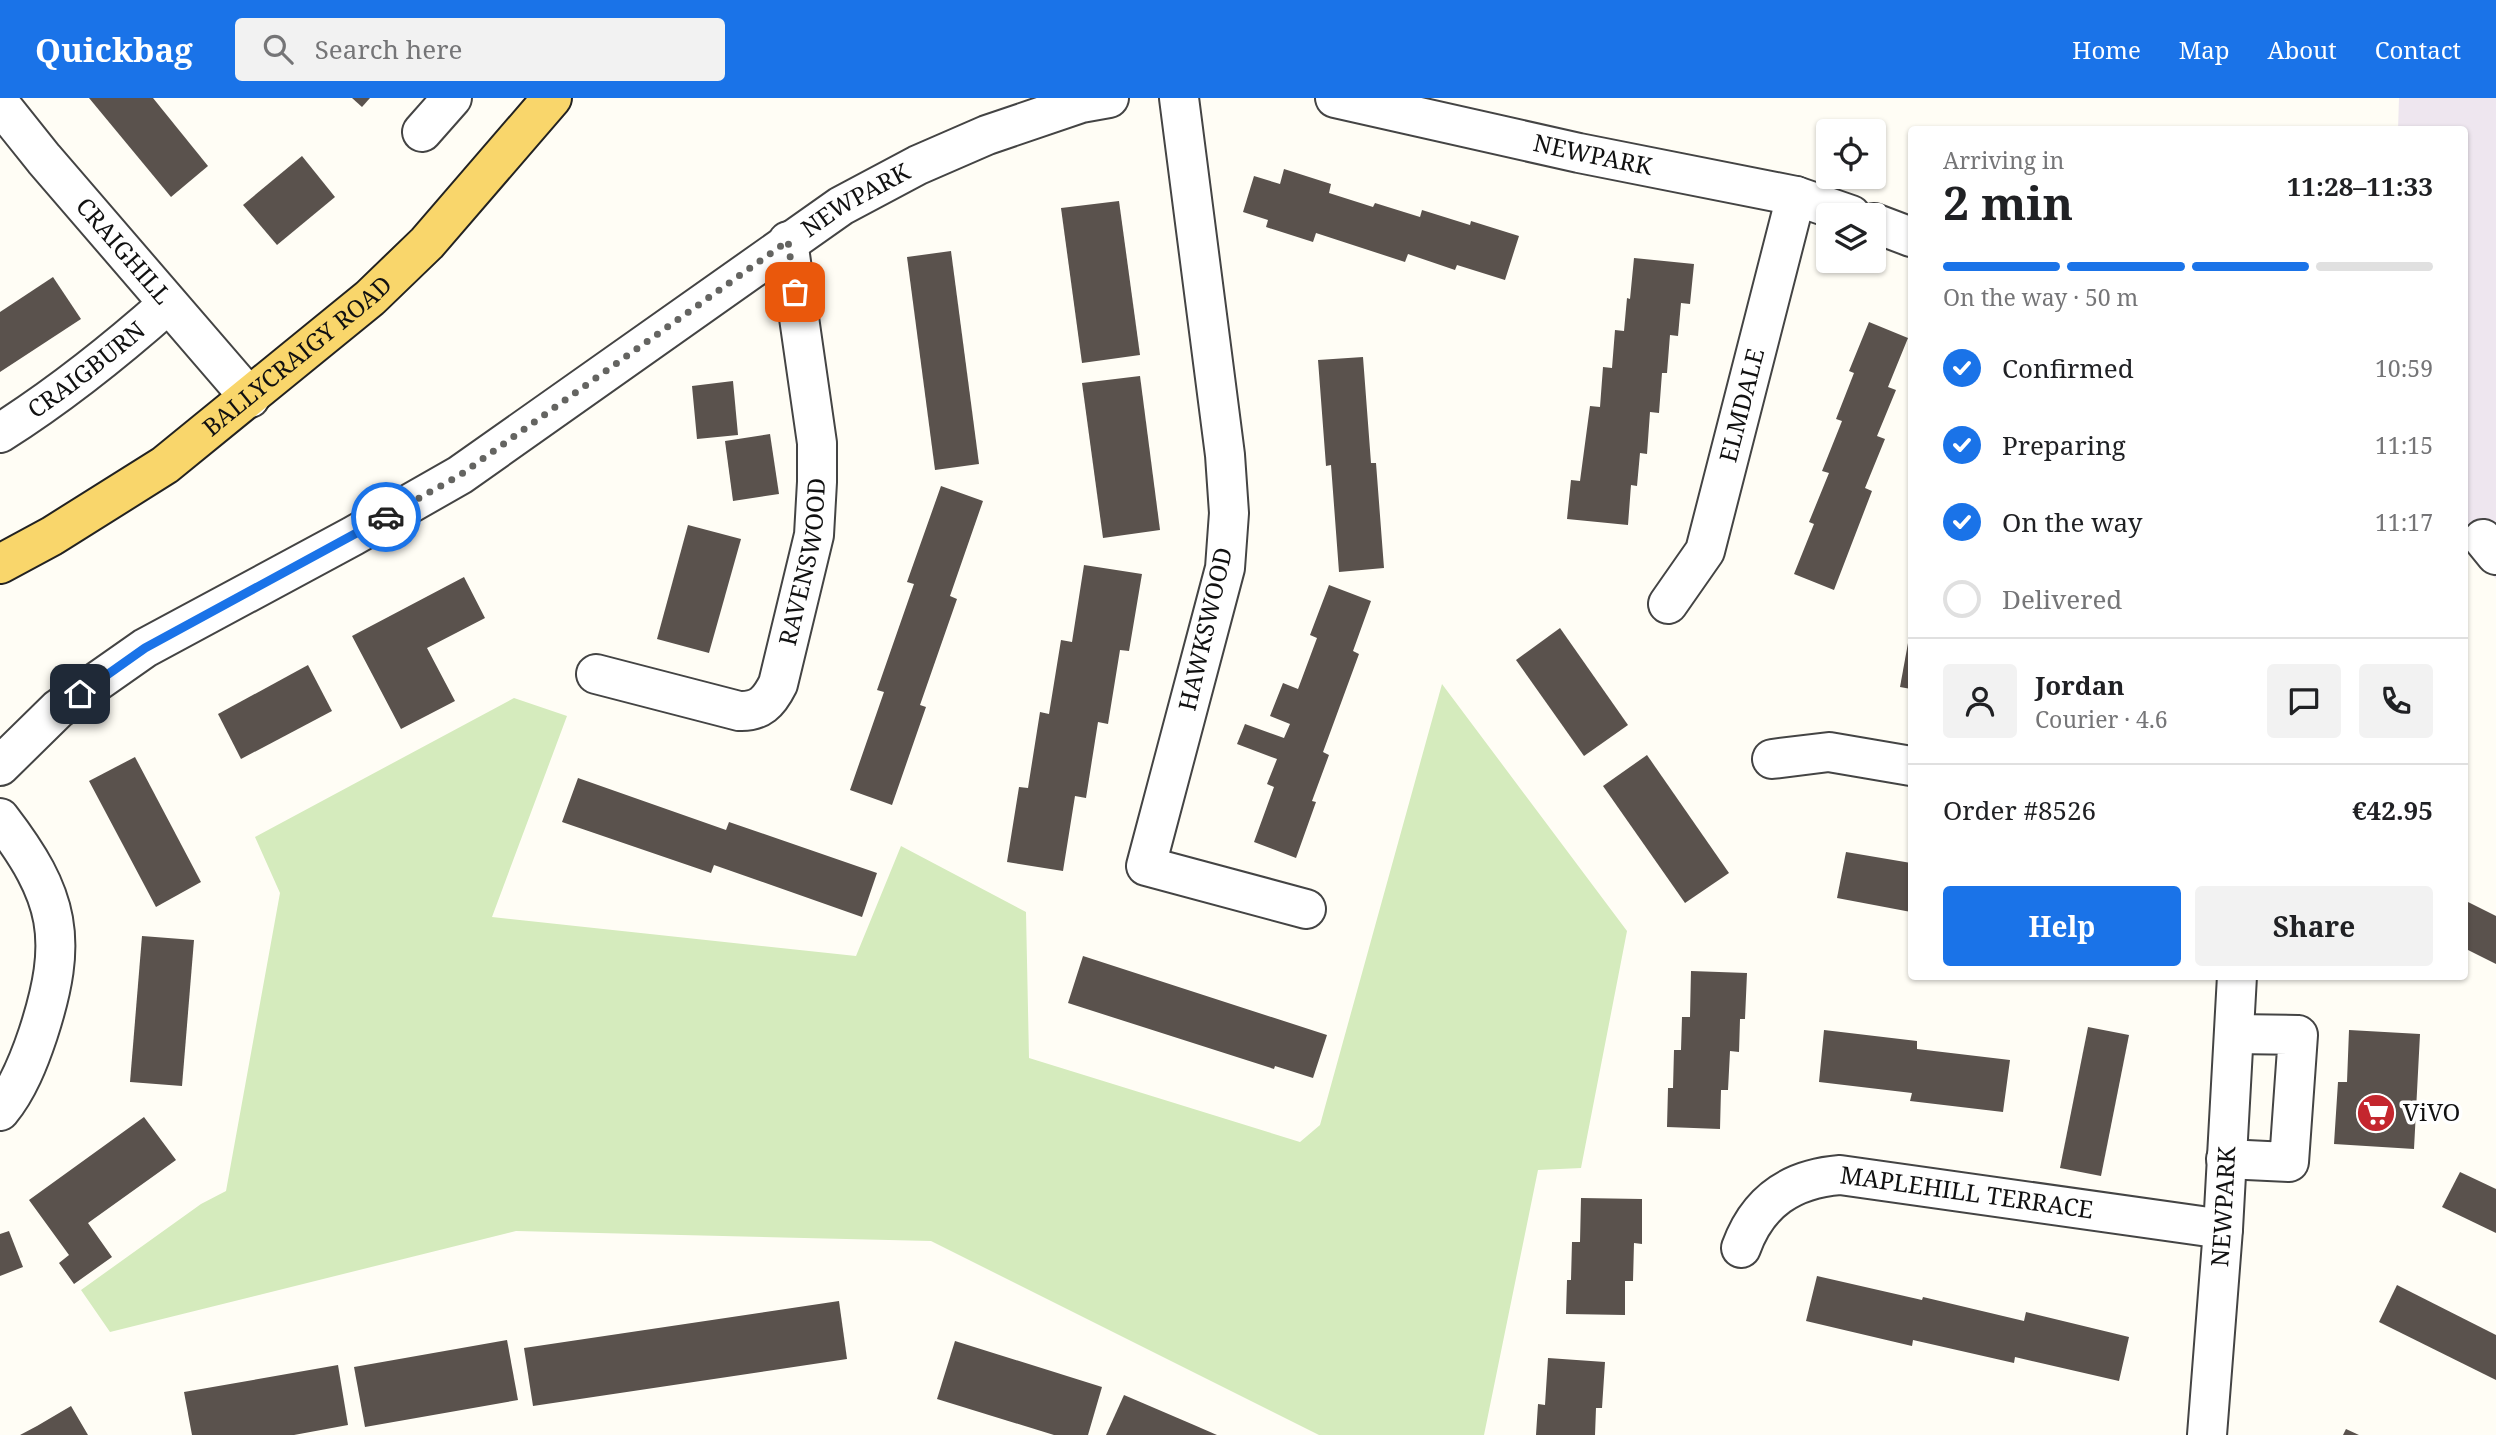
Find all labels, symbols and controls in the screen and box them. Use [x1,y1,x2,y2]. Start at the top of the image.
search box [235,18,725,81]
text: Quickbag [35,27,193,72]
icon: search [259,30,297,68]
text: Search here [315,31,462,67]
text: Home [2072,33,2141,66]
text: Map [2179,33,2230,66]
text: About [2268,33,2337,66]
text: Contact [2375,33,2461,66]
map controls [1816,119,1886,273]
button: locate [1816,119,1886,189]
street label: NEWPARK [1530,125,1656,182]
text: Arriving in [1943,144,2064,176]
street label: NEWPARK [794,154,916,244]
text: 11:28–11:33 [2287,168,2433,204]
text: 2 min [1943,171,2073,233]
street label: CRAIGHILL [69,190,180,311]
button: layers [1816,203,1886,273]
pin [765,262,825,322]
street label: BALLYCRAIGY ROAD [195,268,398,443]
icon: bag [776,273,814,311]
text: On the way · 50 m [1943,281,2138,313]
street label: CRAIGBURN [20,313,151,425]
street label: ELMDALE [1710,345,1771,465]
icon: check [1943,349,1981,387]
text: Confirmed [2002,350,2134,386]
text: 10:59 [2375,352,2433,384]
icon: check [1943,426,1981,464]
text: Preparing [2002,427,2126,463]
text: 11:15 [2375,429,2433,461]
street label: RAVENSWOOD [770,477,832,649]
courier [351,482,421,552]
icon: car [367,498,405,536]
icon: check [1943,503,1981,541]
text: On the way [2002,504,2142,540]
text: 11:17 [2375,506,2433,538]
street label: HAWKSWOOD [1170,544,1239,713]
text: Delivered [2002,581,2122,617]
pin [50,664,110,724]
button: person [1943,664,2017,738]
button: chat [2267,664,2341,738]
button: phone [2359,664,2433,738]
text: Jordan [2035,667,2125,703]
icon: home [61,675,99,713]
text: Courier · 4.6 [2035,703,2168,735]
text: Order #8526 [1943,792,2096,828]
text: €42.95 [2352,792,2433,828]
button: Help [1943,886,2181,966]
button: Share [2195,886,2433,966]
supermarket icon: ViVO [2355,1092,2397,1134]
place label: ViVO [2403,1095,2460,1128]
street label: NEWPARK [2202,1144,2243,1268]
street label: MAPLEHILL TERRACE [1838,1157,2095,1226]

